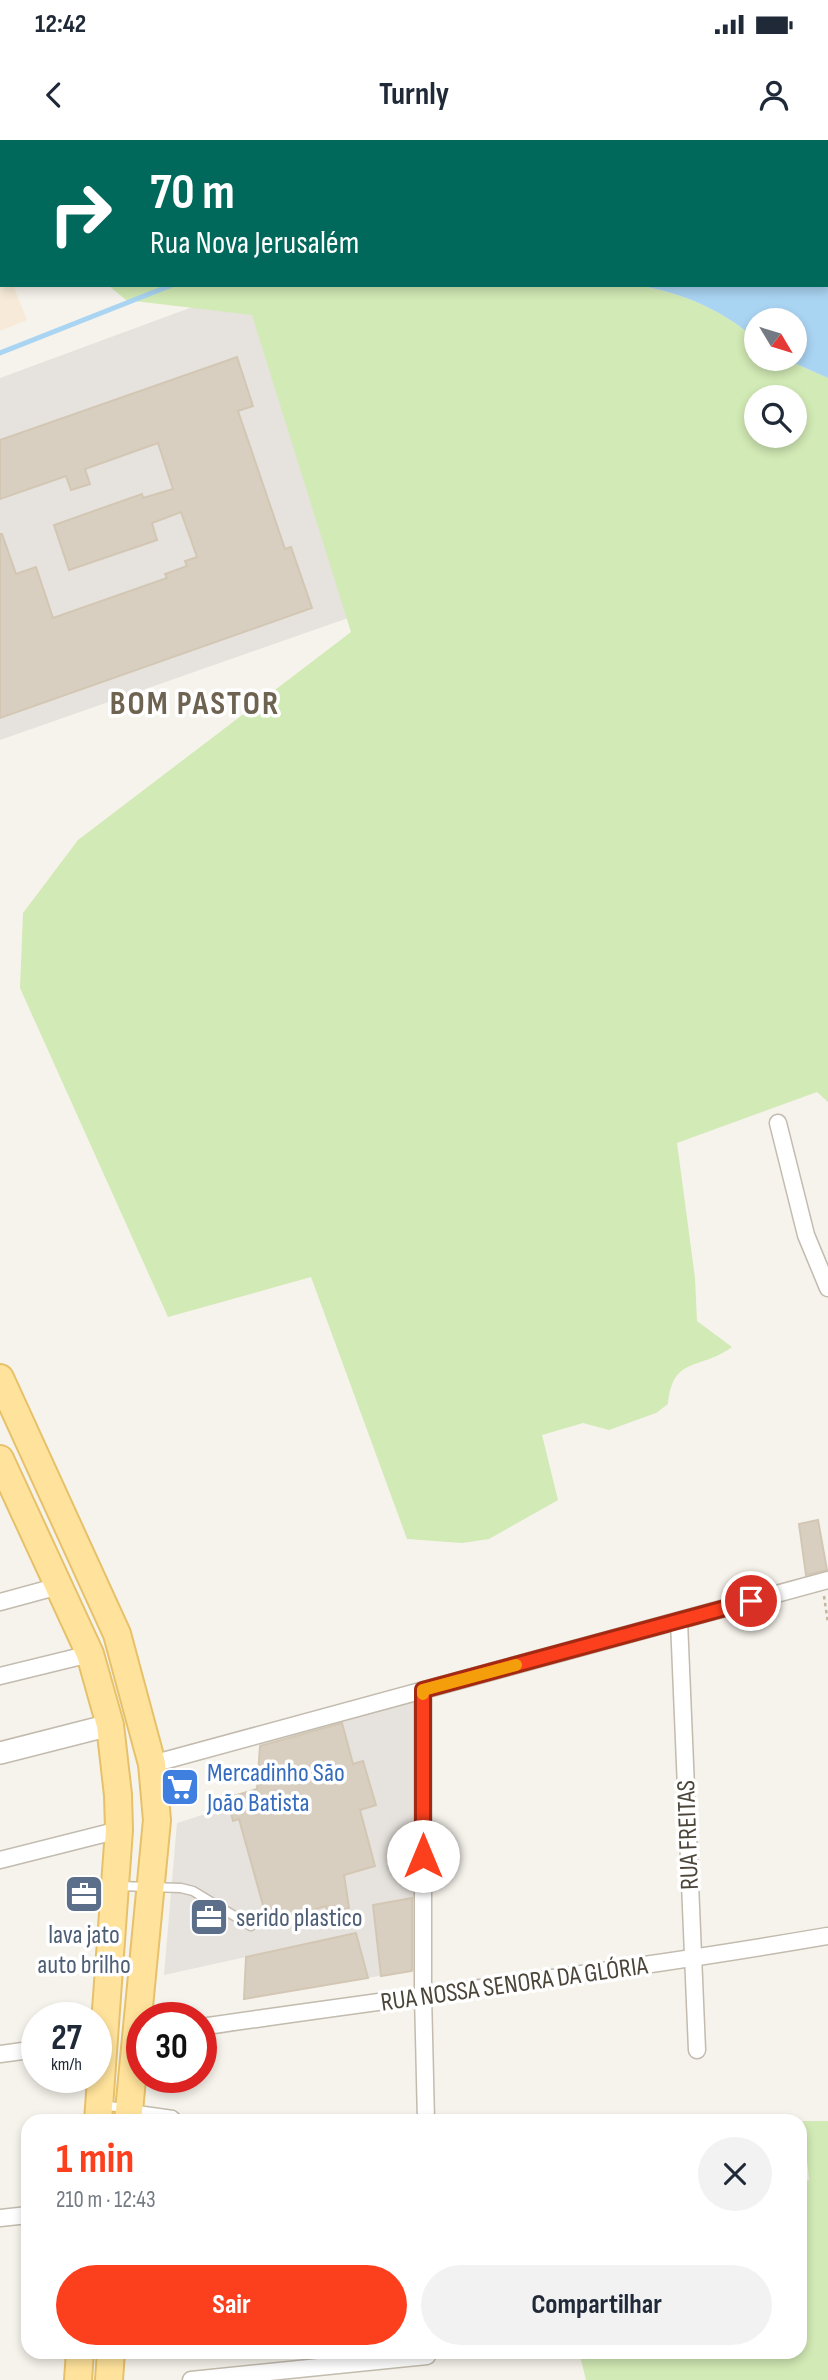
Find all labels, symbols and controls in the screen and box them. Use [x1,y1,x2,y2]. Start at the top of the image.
text: 12:42 [35,9,86,40]
text: Turnly [379,75,449,114]
icon: back [35,76,73,114]
icon: person [755,76,793,114]
text: 70 m [150,164,235,223]
icon: right [35,168,126,259]
text: Rua Nova Jerusalém [150,224,359,263]
north arrow [744,308,807,371]
map controls [744,308,807,448]
button: search [744,385,807,448]
district label: BOM PASTOR [110,684,280,724]
pin [721,1571,781,1631]
icon: arrive [732,1582,770,1620]
place label: Mercadinho São João Batista [206,1758,345,1819]
supermarket icon: Mercadinho São João Batista [159,1766,201,1808]
street label: RUA FREITAS [671,1780,706,1890]
position arrow [386,1819,460,1893]
office icon: lava jato auto brilho [63,1873,105,1915]
office icon: serido plastico [188,1896,230,1938]
place label: serido plastico [236,1903,363,1934]
place label: lava jato auto brilho [37,1920,131,1981]
street label: RUA NOSSA SENORA DA GLÓRIA [379,1950,650,2019]
speed limit sign: 30 [126,2002,217,2093]
text: 27 [51,2017,82,2060]
text: km/h [51,2054,82,2075]
text: 1 min [56,2134,134,2185]
button: close [698,2137,772,2211]
text: 210 m · 12:43 [56,2186,156,2214]
button: Sair [56,2265,407,2345]
button: Compartilhar [421,2265,772,2345]

